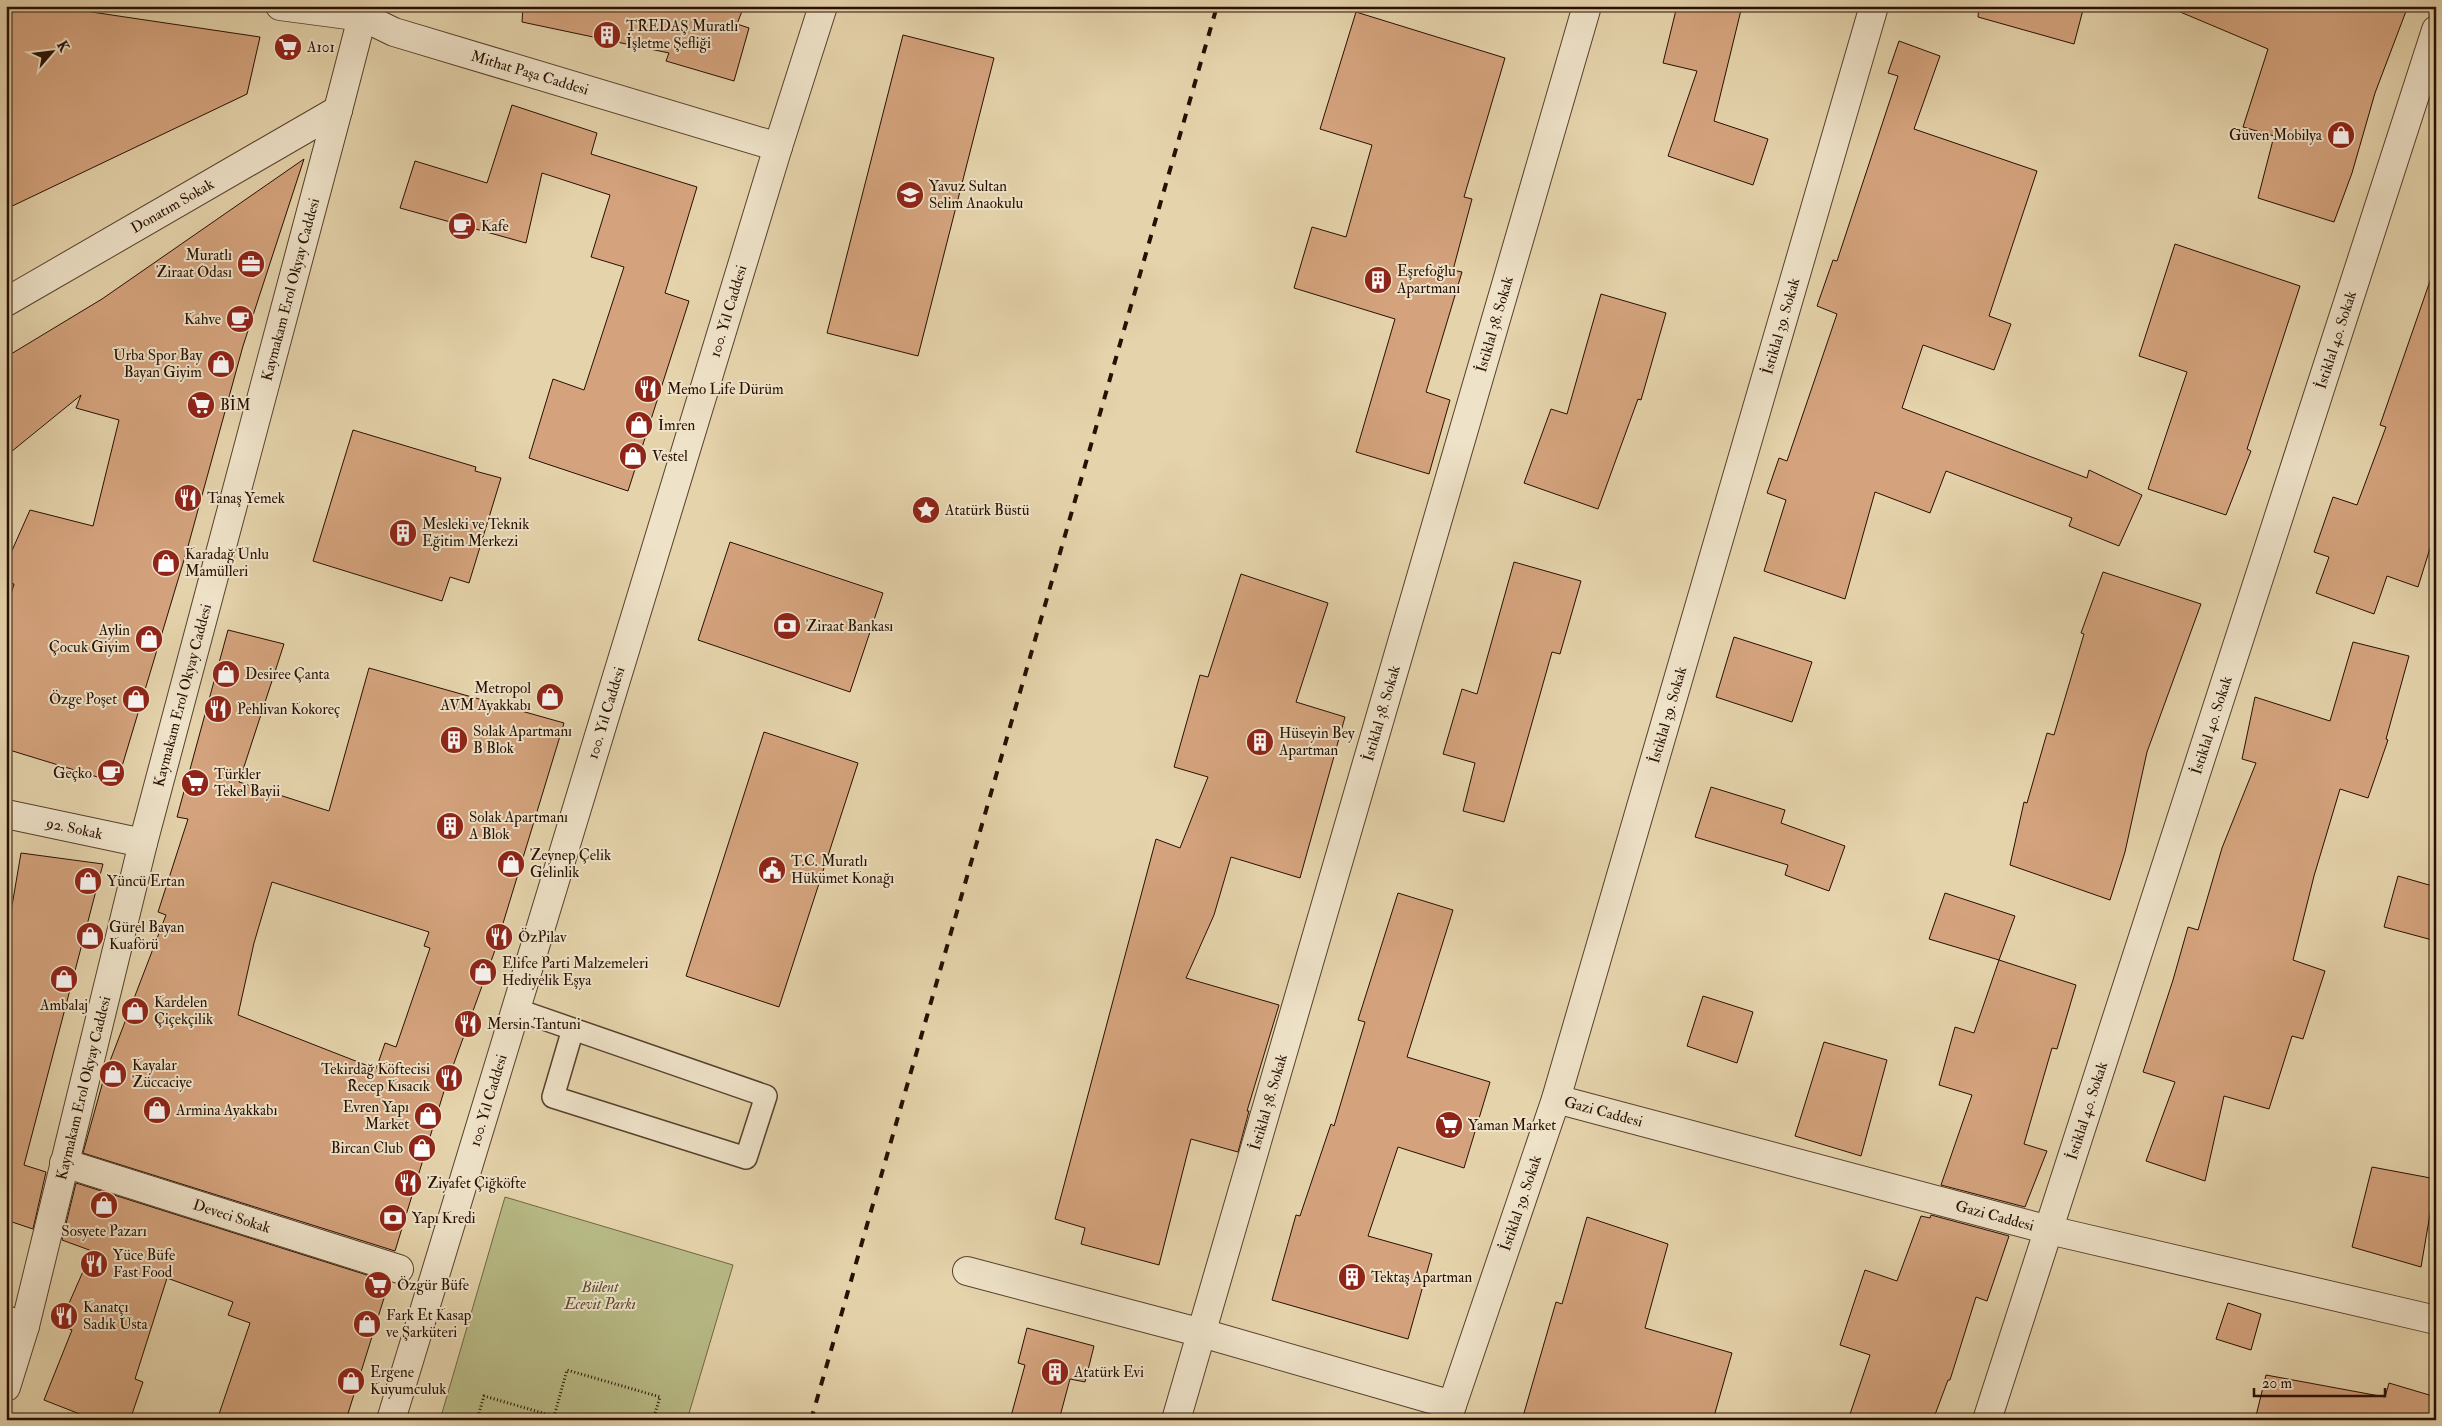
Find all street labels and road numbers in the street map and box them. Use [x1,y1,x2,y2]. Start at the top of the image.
street label: Mithat Paşa Caddesi [469,46,591,99]
street label: Donatım Sokak [127,174,217,237]
street label: Kaymakam Erol Okyay Caddesi [257,196,324,383]
street label: 100. Yıl Caddesi [705,263,751,360]
street label: İstiklal 38. Sokak [1471,274,1517,375]
street label: İstiklal 39. Sokak [1757,275,1804,377]
street label: İstiklal 40. Sokak [2310,288,2361,391]
street label: Kaymakam Erol Okyay Caddesi [149,602,216,789]
street label: İstiklal 38. Sokak [1358,663,1404,764]
street label: İstiklal 39. Sokak [1644,664,1691,766]
street label: 100. Yıl Caddesi [583,665,629,761]
street label: İstiklal 40. Sokak [2186,674,2236,777]
street label: 92. Sokak [43,813,104,844]
street label: Kaymakam Erol Okyay Caddesi [52,994,115,1182]
street label: 100. Yıl Caddesi [465,1052,511,1149]
street label: İstiklal 38. Sokak [1244,1052,1291,1152]
street label: İstiklal 40. Sokak [2061,1059,2112,1162]
street label: Gazi Caddesi [1562,1092,1645,1131]
street label: İstiklal 39. Sokak [1495,1153,1546,1253]
street label: Deveci Sokak [191,1195,273,1237]
street label: Gazi Caddesi [1953,1196,2036,1235]

